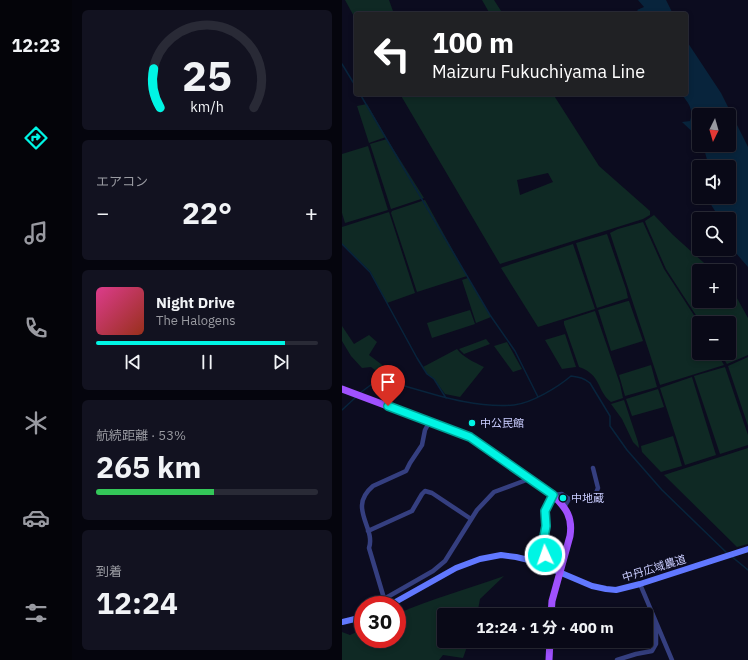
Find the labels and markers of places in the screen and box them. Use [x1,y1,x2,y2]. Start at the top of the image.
pin [371,365,405,406]
place label: 中公民館 [480,416,524,430]
marker: 中公民館 [467,418,477,428]
place label: 中地蔵 [571,491,604,505]
marker: 中地蔵 [558,493,568,503]

